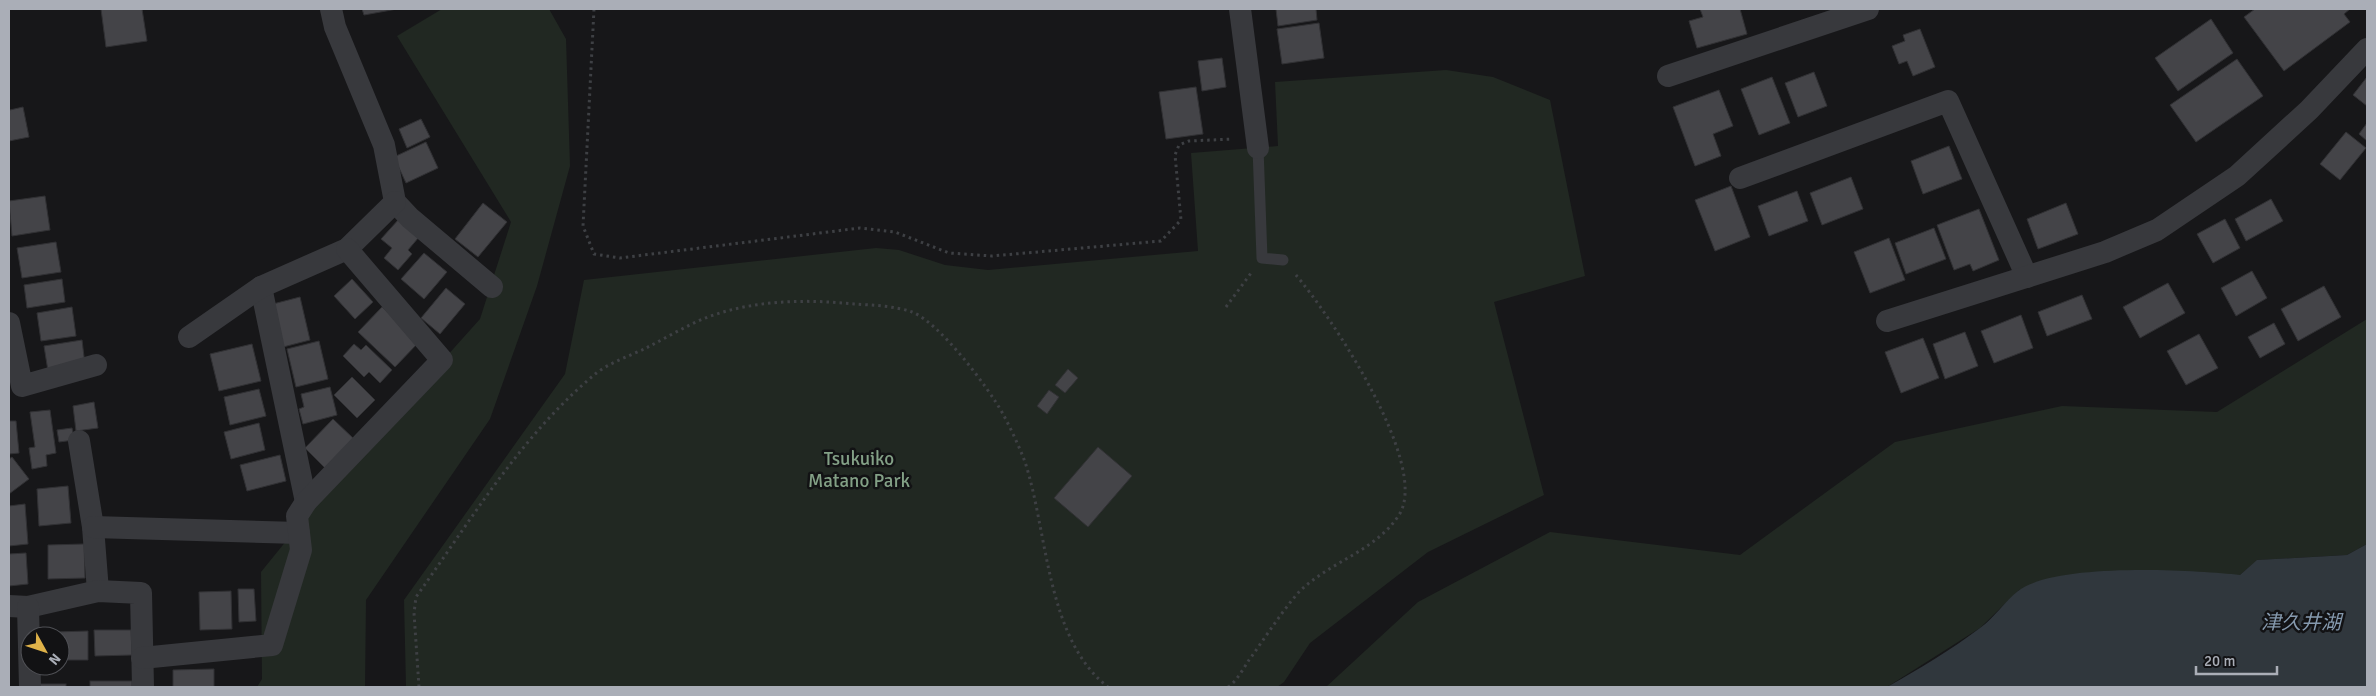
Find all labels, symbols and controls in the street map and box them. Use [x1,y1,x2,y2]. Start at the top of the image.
park label: Tsukuiko Matano Park [808,447,910,493]
water label: 津久井湖 [2261,610,2344,635]
north arrow [20,626,70,676]
scale bar [2196,644,2277,676]
text: N [45,650,64,668]
text: 20 m [2204,652,2235,670]

